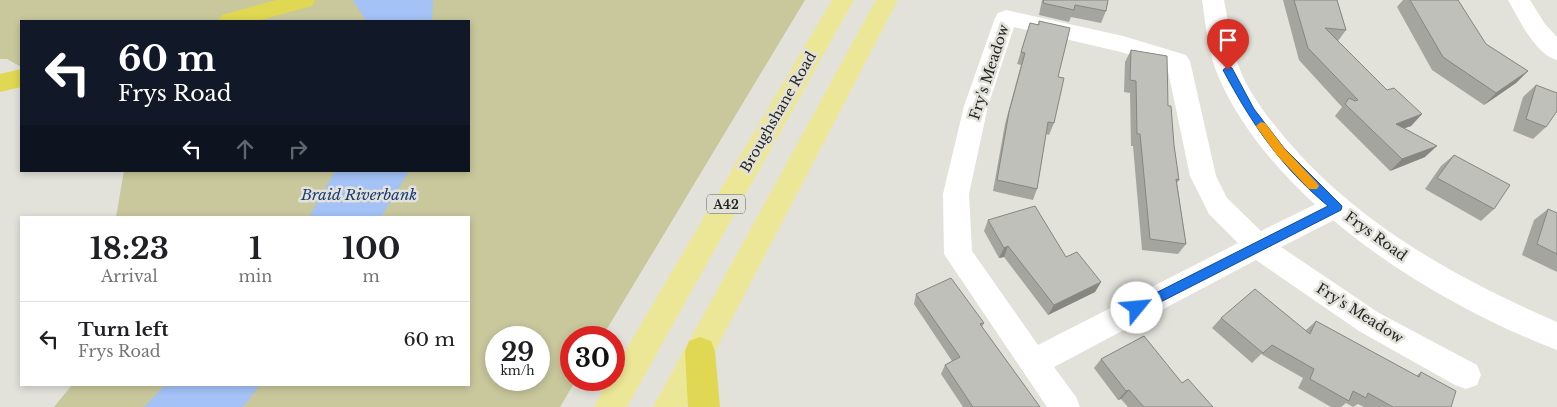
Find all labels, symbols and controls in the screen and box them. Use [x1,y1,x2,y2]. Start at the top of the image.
pin [1207,19,1249,70]
street label: Fry's Meadow [965,22,1013,122]
icon: arrive [1214,26,1242,54]
text: 60 m [118,37,216,80]
icon: left [35,40,100,105]
street label: Broughshane Road [736,48,820,176]
text: Frys Road [118,80,232,107]
icon: left [178,135,206,163]
icon: ahead [231,135,259,163]
icon: right [284,135,312,163]
water label: Braid Riverbank [300,185,417,204]
road number: A42 [707,194,745,213]
street label: Frys Road [1341,207,1411,265]
text: 18:23 [90,230,169,267]
text: 1 [249,230,262,267]
text: 100 [342,230,400,267]
text: Arrival [101,266,158,286]
text: min [239,266,272,286]
text: m [363,266,380,286]
street label: Fry's Meadow [1313,279,1407,347]
position arrow [1110,281,1162,333]
text: Turn left [78,318,169,341]
icon: left [35,325,63,353]
speed limit sign: 30 [560,326,625,391]
text: 60 m [403,328,455,351]
text: 29 [501,337,534,368]
text: Frys Road [78,341,161,361]
text: km/h [500,363,535,378]

